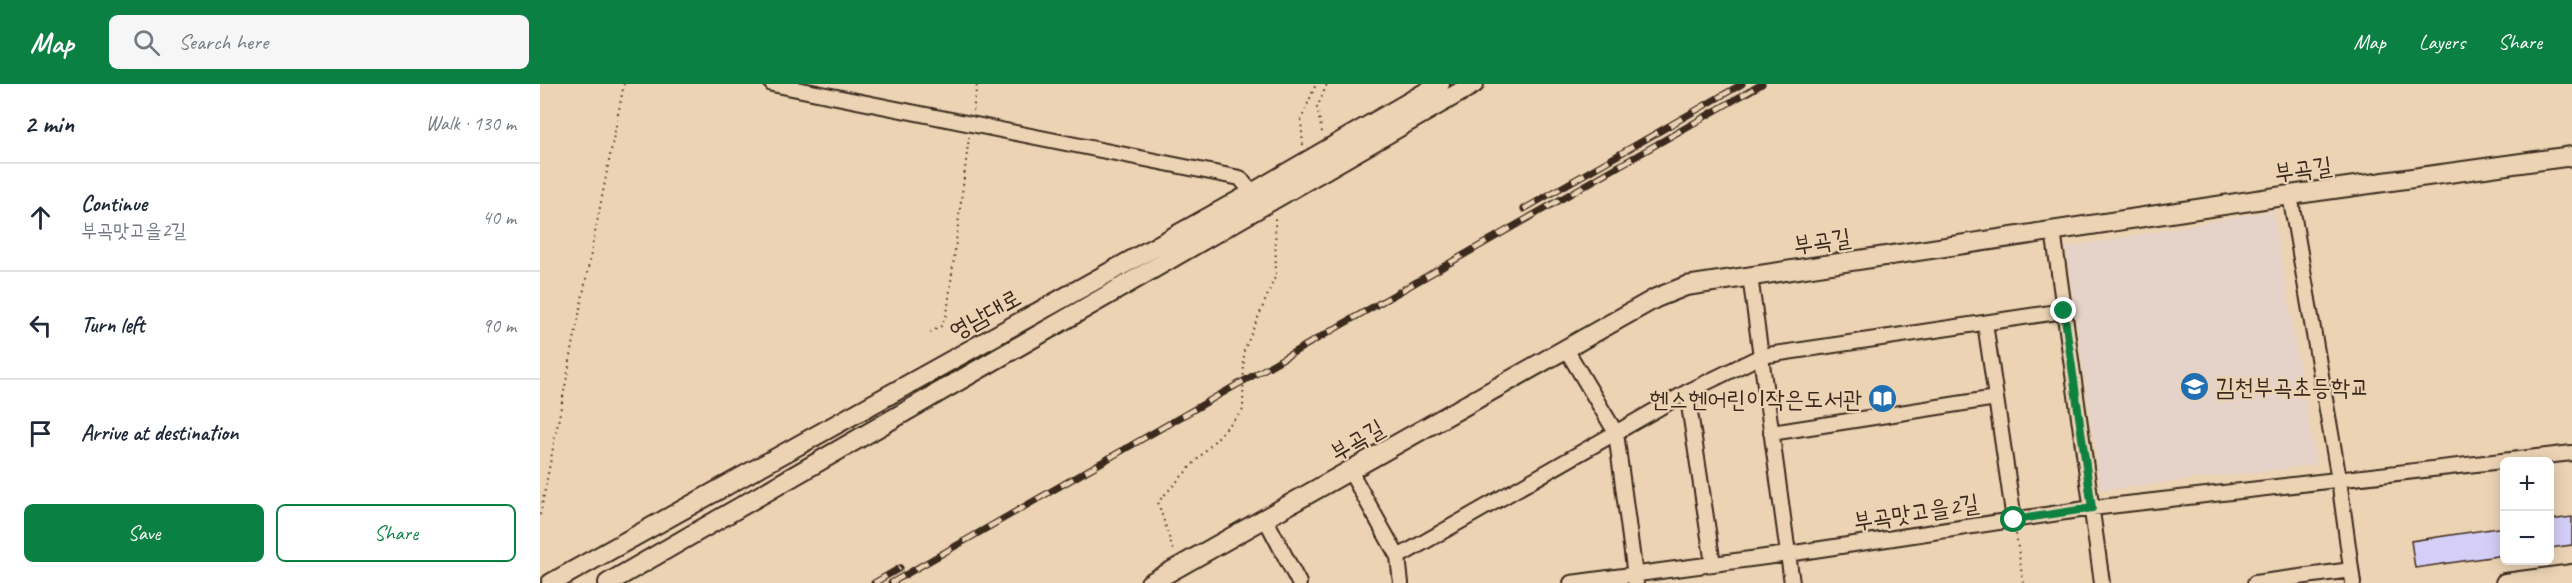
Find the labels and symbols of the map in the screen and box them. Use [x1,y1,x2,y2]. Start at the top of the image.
street label: 부곡길 [2272,150,2334,188]
street label: 부곡길 [1791,222,1853,260]
street label: 영남대로 [944,282,1026,346]
route end [2050,297,2076,323]
school or university icon: 김천부곡초등학교 [2178,371,2210,403]
place label: 김천부곡초등학교 [2215,372,2370,402]
library icon: 헨스헨어린이작은도서관 [1867,383,1899,415]
place label: 헨스헨어린이작은도서관 [1650,384,1862,414]
street label: 부곡길 [1324,413,1390,467]
street label: 부곡맛고을2길 [1851,487,1981,537]
route start [2000,506,2026,532]

